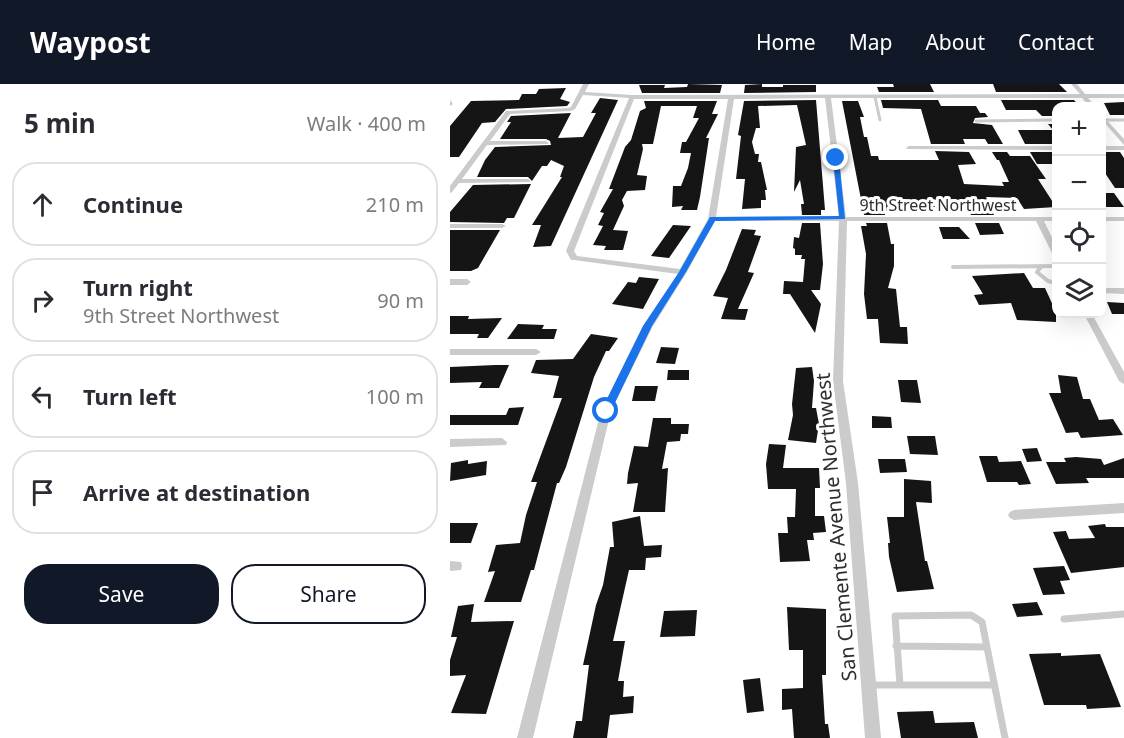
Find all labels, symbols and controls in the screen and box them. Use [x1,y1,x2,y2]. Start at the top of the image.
text: Waypost [30,23,151,61]
text: Home [756,28,816,56]
text: Map [849,28,892,56]
text: About [925,28,985,56]
text: Contact [1018,28,1094,56]
map controls [1052,102,1106,318]
button: + [1052,102,1106,156]
text: 5 min [24,105,96,141]
text: Walk · 400 m [307,110,426,137]
route end [822,144,848,170]
button: − [1052,156,1106,210]
icon: ahead [26,188,59,221]
text: Continue [83,189,183,219]
text: 210 m [366,191,424,218]
street label: 9th Street Northwest [860,194,1017,216]
button: locate [1052,210,1106,264]
button: layers [1052,264,1106,318]
text: Turn right [83,272,193,302]
icon: right [26,284,59,317]
text: 90 m [377,287,424,314]
text: 9th Street Northwest [83,302,279,329]
street label: San Clemente Avenue Northwest [809,372,862,682]
icon: left [26,380,59,413]
text: Turn left [83,381,177,411]
text: 100 m [366,383,424,410]
route start [592,397,618,423]
icon: arrive [26,476,59,509]
text: Arrive at destination [83,477,310,507]
button: Save [24,564,219,624]
button: Share [231,564,426,624]

